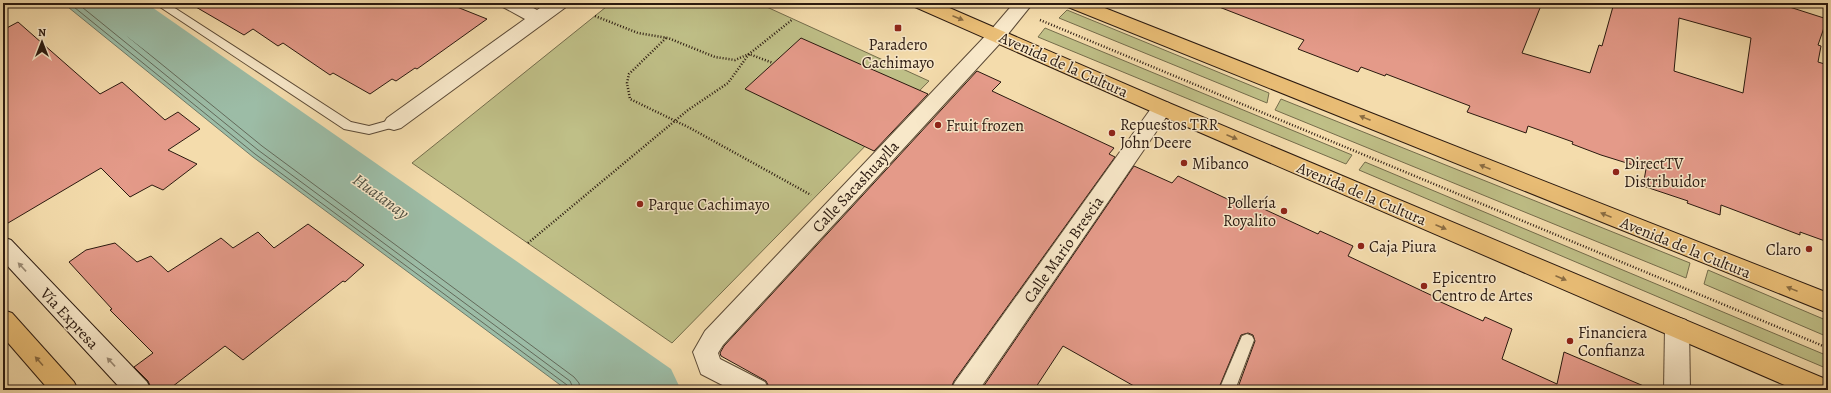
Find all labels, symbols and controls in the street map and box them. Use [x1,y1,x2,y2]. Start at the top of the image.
one-way arrow [953,16,965,22]
north arrow [22,22,62,62]
marker: Paradero Cachimayo [893,23,903,33]
text: N [38,25,46,40]
street label: Avenida de la Cultura [995,26,1132,103]
place label: Paradero Cachimayo [862,34,934,74]
place label: Repuestos TRR John Deere [1120,114,1219,154]
place label: Fruit frozen [946,115,1024,137]
one-way arrow [1358,115,1370,121]
marker: Fruit frozen [933,120,943,130]
marker: Repuestos TRR John Deere [1107,128,1117,138]
street label: Calle Sacashuaylla [807,135,905,238]
one-way arrow [1226,135,1238,141]
place label: Mibanco [1192,153,1249,175]
place label: DirectTV Distribuidor [1624,153,1706,193]
street label: Avenida de la Cultura [1292,156,1430,231]
marker: Mibanco [1179,158,1189,168]
one-way arrow [1479,163,1491,169]
marker: DirectTV Distribuidor [1611,167,1621,177]
water label: Huatanay [348,168,414,225]
street label: Calle Mario Brescia [1019,191,1109,307]
place label: Pollería Royalito [1223,192,1277,232]
place label: Parque Cachimayo [648,194,770,216]
marker: Parque Cachimayo [635,199,645,209]
marker: Pollería Royalito [1279,206,1289,216]
one-way arrow [1600,211,1612,217]
street label: Avenida de la Cultura [1616,211,1755,284]
one-way arrow [1436,224,1448,230]
place label: Caja Piura [1369,236,1437,258]
place label: Claro [1766,239,1801,261]
marker: Caja Piura [1356,241,1366,251]
marker: Claro [1804,244,1814,254]
one-way arrow [17,262,27,272]
place label: Epicentro Centro de Artes [1432,267,1533,307]
one-way arrow [1555,275,1567,281]
marker: Epicentro Centro de Artes [1419,281,1429,291]
street label: Vía Expresa [34,282,104,355]
one-way arrow [1786,286,1797,292]
place label: Financiera Confianza [1578,322,1648,362]
marker: Financiera Confianza [1565,336,1575,346]
one-way arrow [35,356,44,366]
one-way arrow [107,357,116,366]

